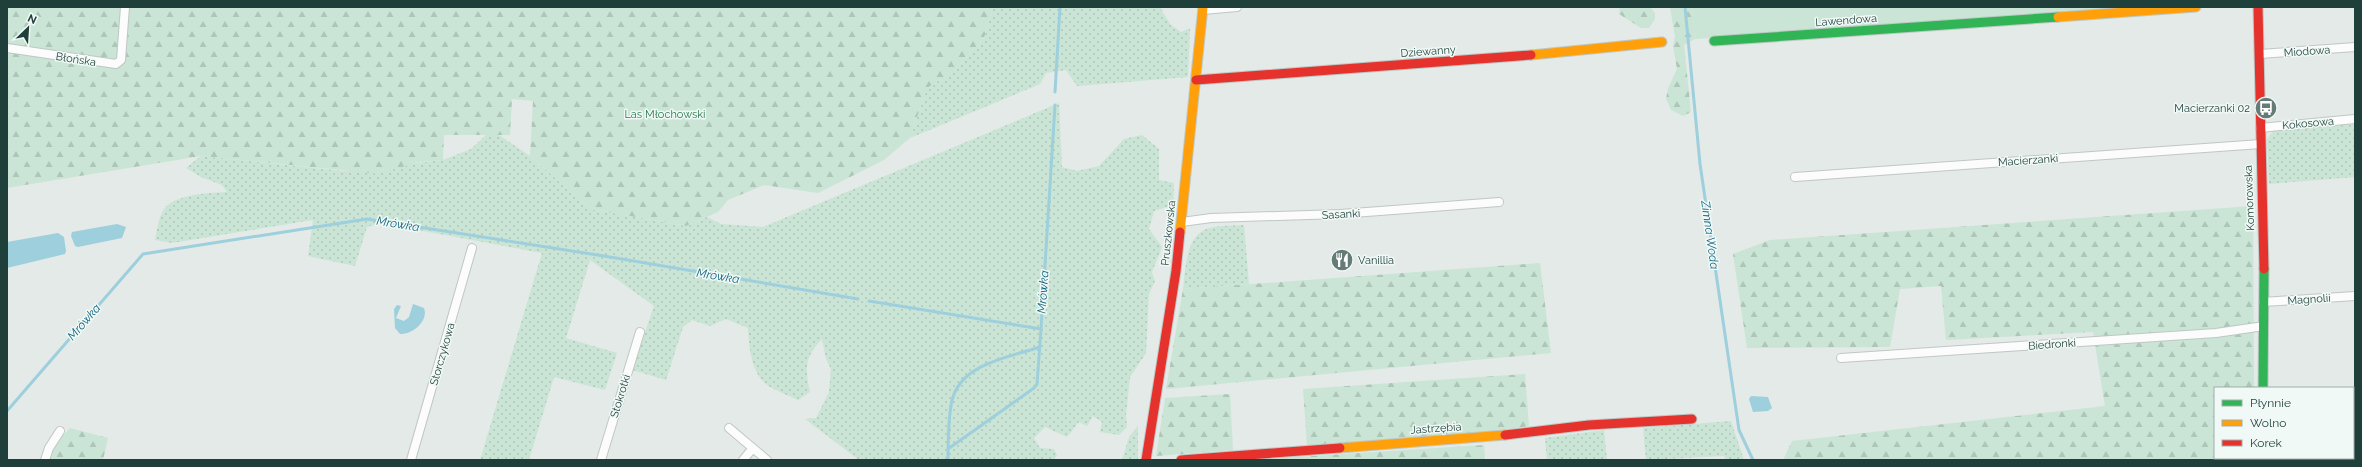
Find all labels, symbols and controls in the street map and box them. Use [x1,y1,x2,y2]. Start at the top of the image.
north arrow [8,8,48,48]
text: N [25,12,39,27]
street label: Lawendowa [1815,12,1877,29]
street label: Dziewanny [1400,43,1456,60]
street label: Miodowa [2283,43,2331,60]
street label: Błońska [55,50,97,69]
bus stop icon: Macierzanki 02 [2253,95,2279,121]
place label: Macierzanki 02 [2174,102,2250,115]
park label: Las Młochowski [624,108,706,121]
street label: Kokosowa [2282,115,2334,132]
street label: Macierzanki [1997,152,2059,169]
street label: Komorowska [2242,165,2257,231]
water label: Zimna Woda [1698,199,1722,270]
street label: Pruszkowska [1159,200,1178,266]
street label: Sasanki [1321,207,1361,222]
water label: Mrówka [376,214,420,234]
restaurant icon: Vanillia [1329,247,1355,273]
place label: Vanillia [1358,254,1394,267]
water label: Mrówka [696,266,740,286]
water label: Mrówka [1035,270,1051,314]
street label: Magnolii [2287,292,2331,307]
water label: Mrówka [65,301,103,343]
street label: Storczykowa [427,321,458,387]
street label: Biedronki [2028,336,2076,353]
street label: Stokrotki [608,373,633,419]
legend [2214,387,2354,459]
text: Płynnie [2250,396,2291,410]
text: Wolno [2250,416,2286,430]
street label: Jastrzębia [1410,420,1462,437]
text: Korek [2250,436,2283,450]

